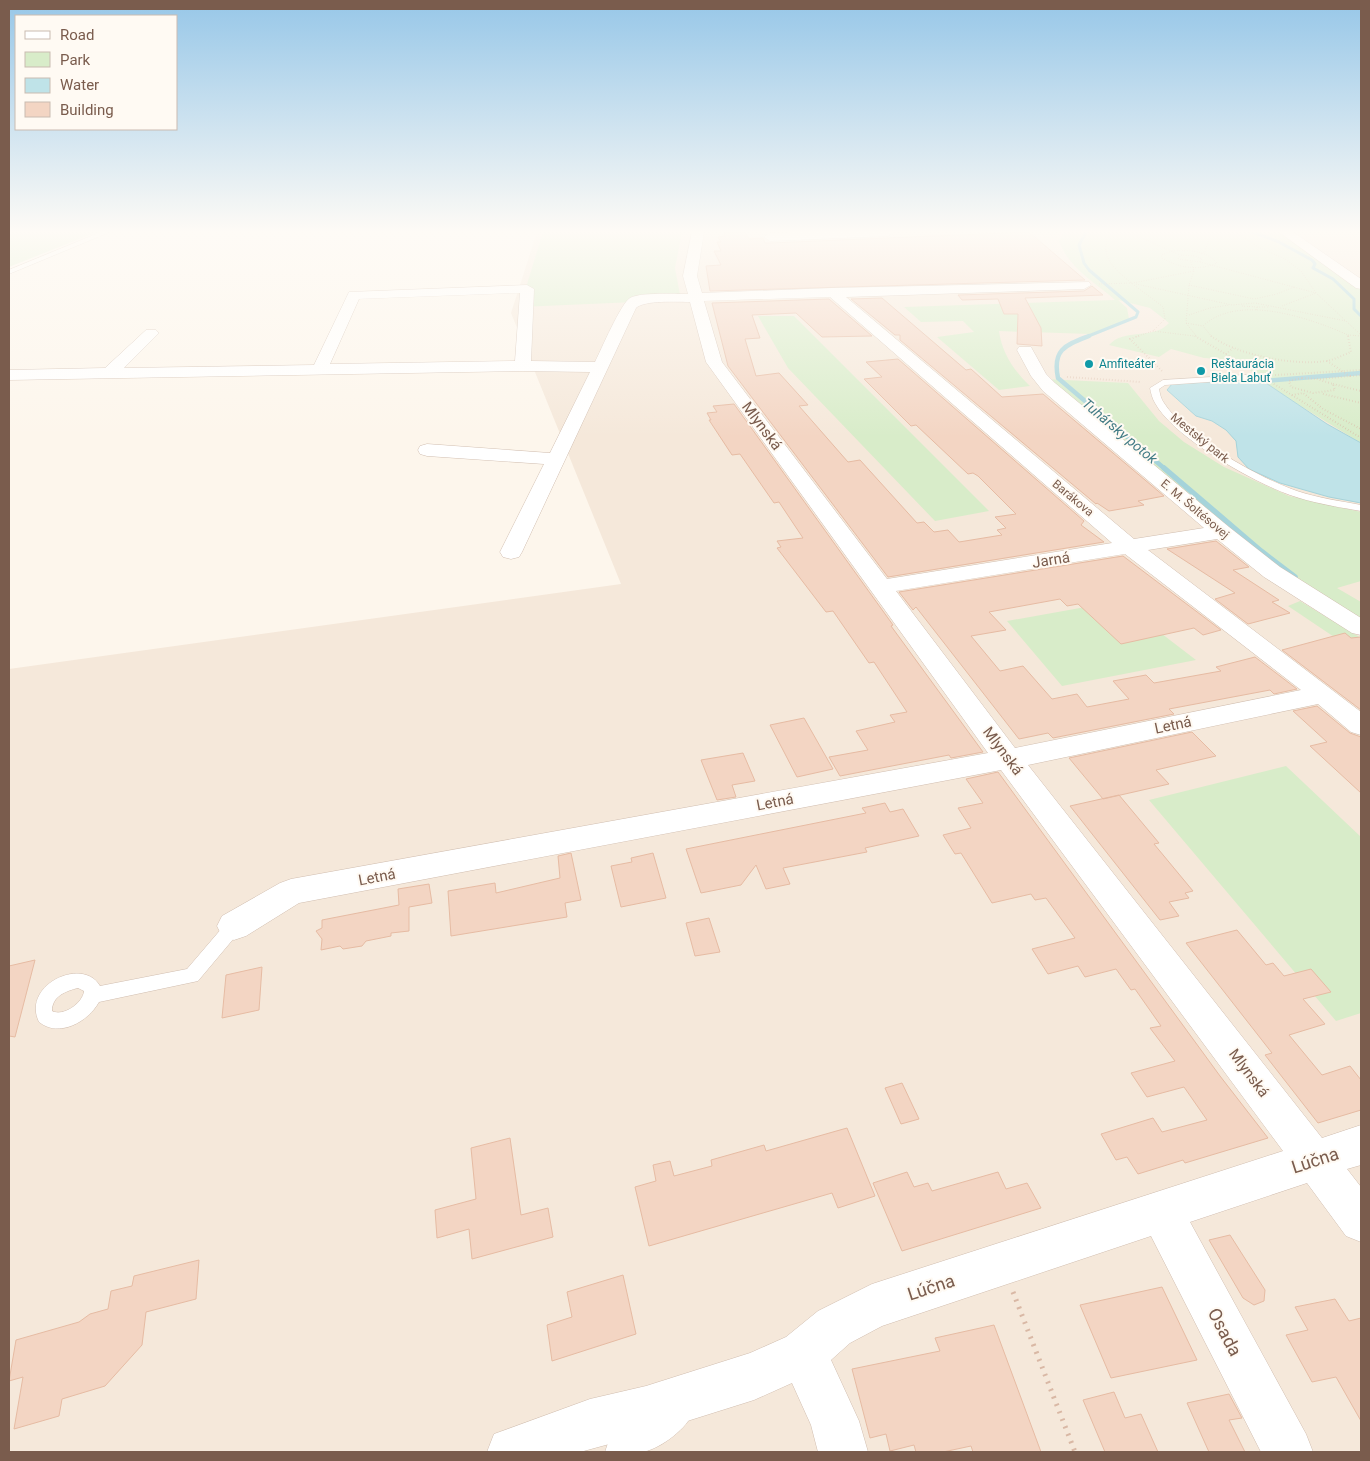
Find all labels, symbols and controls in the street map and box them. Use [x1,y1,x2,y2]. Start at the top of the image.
legend [15,15,178,130]
text: Road [60,26,94,44]
text: Park [60,51,91,69]
text: Water [60,76,99,94]
text: Building [60,101,114,119]
place label: Amfiteáter [1099,357,1155,371]
place label: Reštaurácia Biela Labuť [1211,357,1274,385]
marker: Amfiteáter [1083,358,1095,370]
marker: Reštaurácia Biela Labuť [1195,365,1207,377]
water label: Tuhársky potok [1079,395,1161,468]
street label: Mlynská [738,398,786,454]
street label: Mestský park [1168,410,1233,466]
street label: E. M. Šoltésovej [1158,476,1233,542]
street label: Barákova [1050,477,1096,519]
street label: Jarná [1031,548,1071,572]
street label: Letná [1153,712,1193,738]
street label: Mlynská [979,723,1027,779]
street label: Letná [755,790,795,814]
street label: Letná [357,865,397,889]
street label: Mlynská [1225,1045,1273,1101]
street label: Lúčna [1289,1143,1341,1177]
street label: Lúčna [905,1270,957,1304]
street label: Osada [1204,1304,1246,1360]

